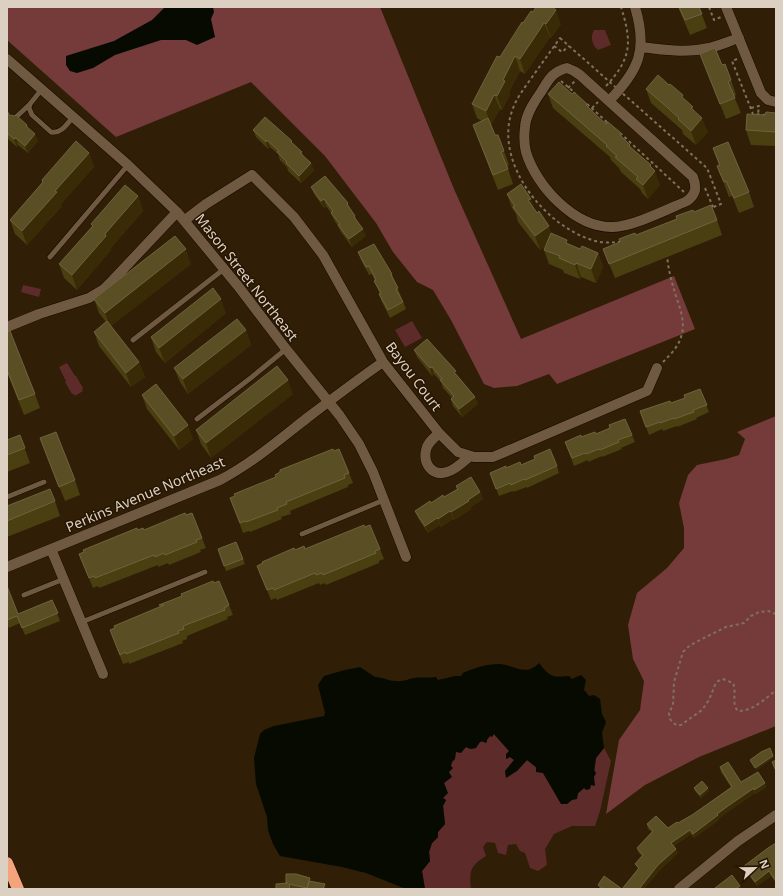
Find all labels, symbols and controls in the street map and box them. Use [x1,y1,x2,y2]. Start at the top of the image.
street label: Mason Street Northeast [191,209,303,345]
street label: Bayou Court [382,338,446,414]
street label: Perkins Avenue Northeast [63,452,227,536]
north arrow [735,848,775,888]
text: N [756,857,773,871]

